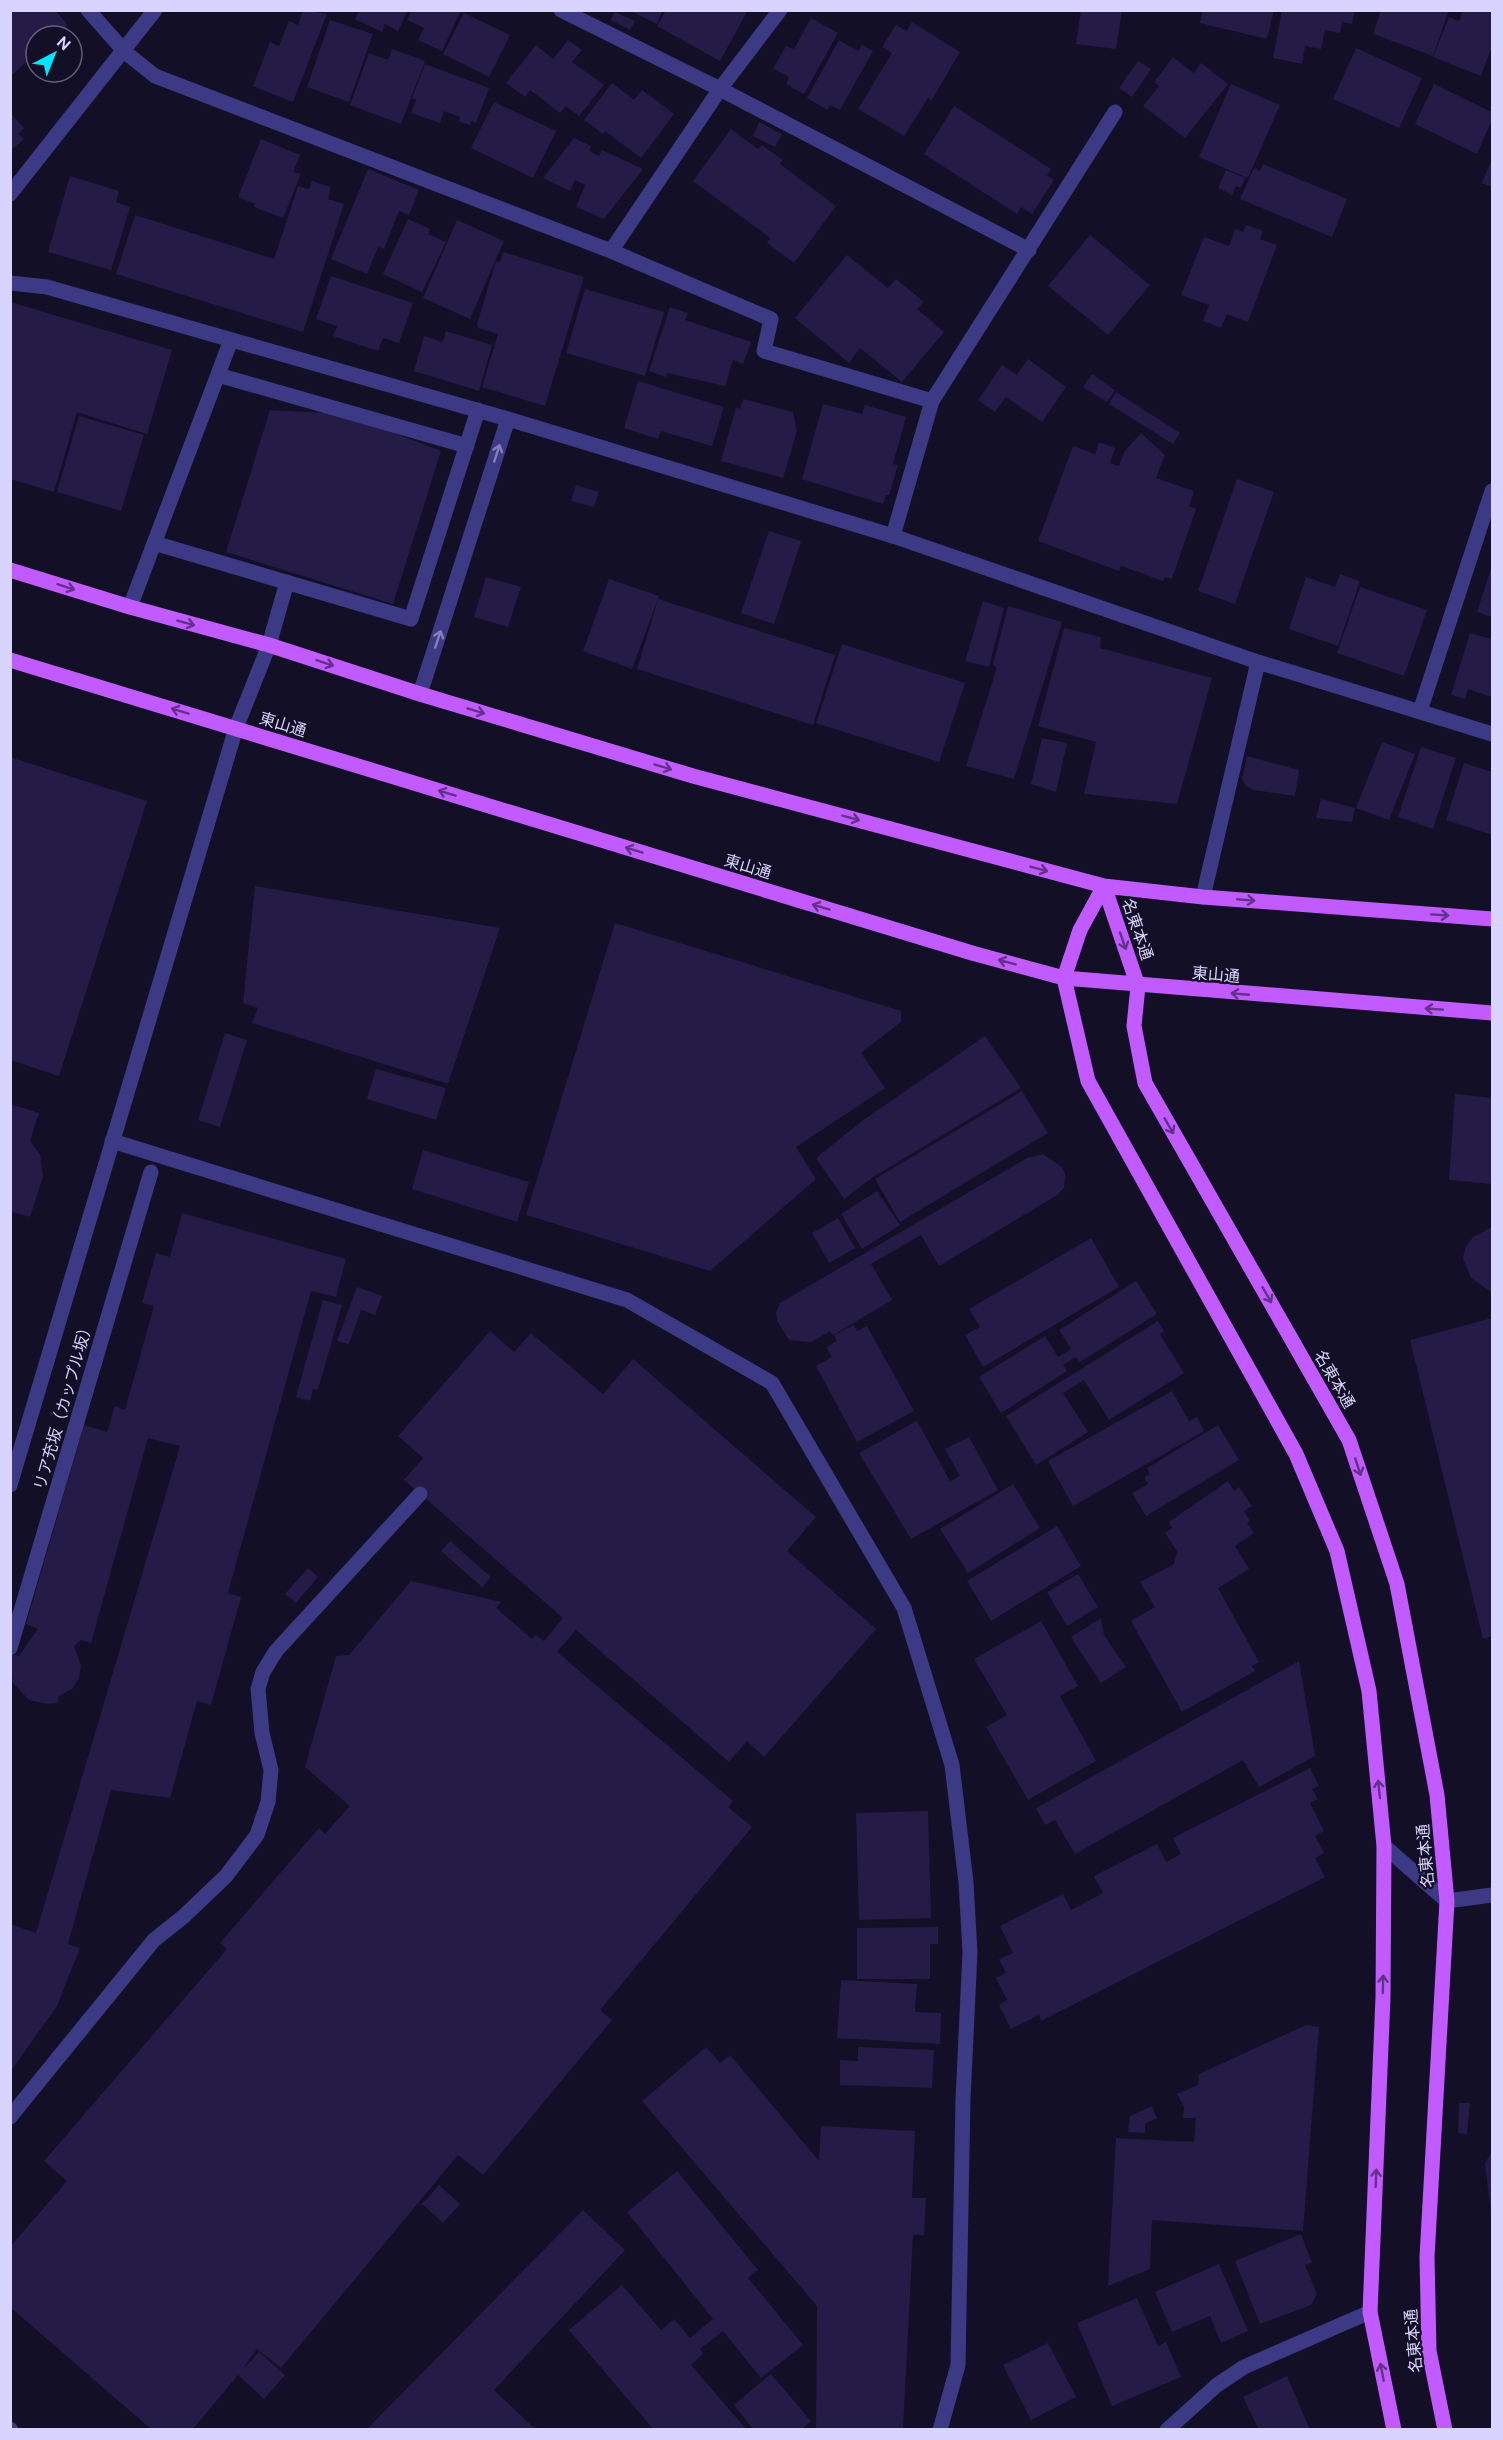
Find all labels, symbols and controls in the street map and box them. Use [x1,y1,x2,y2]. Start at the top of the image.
north arrow [24,24,84,84]
text: N [52,32,75,55]
one-way arrow [492,444,503,463]
one-way arrow [56,583,75,594]
one-way arrow [176,617,195,629]
one-way arrow [433,630,444,649]
one-way arrow [315,658,334,669]
one-way arrow [171,705,190,716]
one-way arrow [466,706,485,717]
street label: 東山通 [257,707,309,742]
one-way arrow [653,762,672,773]
one-way arrow [438,787,457,798]
one-way arrow [841,813,860,825]
one-way arrow [625,844,644,855]
street label: 東山通 [722,849,774,884]
one-way arrow [1030,864,1049,875]
street label: 名東本通 [1117,895,1158,963]
one-way arrow [1235,895,1255,906]
one-way arrow [812,900,831,911]
one-way arrow [1430,910,1449,921]
one-way arrow [1118,931,1129,950]
one-way arrow [998,956,1017,967]
street label: 東山通 [1191,962,1241,987]
one-way arrow [1230,988,1250,999]
one-way arrow [1425,1003,1445,1014]
one-way arrow [1164,1117,1176,1134]
one-way arrow [1261,1286,1273,1303]
street label: リア充坂（カップル坂） [29,1318,98,1493]
street label: 名東本通 [1309,1346,1360,1412]
one-way arrow [1353,1457,1364,1476]
one-way arrow [1373,1779,1384,1799]
street label: 名東本通 [1412,1823,1439,1889]
one-way arrow [1377,1974,1389,1994]
one-way arrow [1370,2169,1381,2189]
street label: 名東本通 [1400,2308,1427,2374]
one-way arrow [1376,2363,1387,2383]

